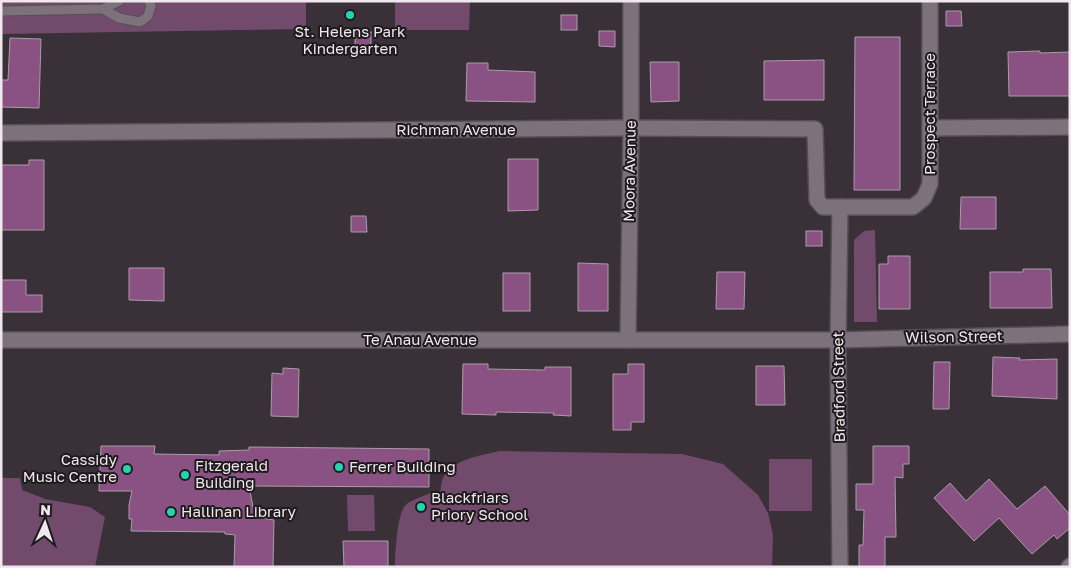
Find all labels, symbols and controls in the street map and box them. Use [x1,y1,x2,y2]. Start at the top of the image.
marker: St. Helens Park Kindergarten [344,9,356,21]
place label: St. Helens Park Kindergarten [295,22,406,57]
street label: Prospect Terrace [920,53,938,175]
street label: Richman Avenue [396,120,516,138]
street label: Moora Avenue [619,120,639,222]
street label: Wilson Street [905,326,1003,346]
street label: Te Anau Avenue [363,330,477,348]
street label: Bradford Street [828,331,848,443]
place label: Cassidy Music Centre [23,450,118,485]
place label: Fitzgerald Building [195,456,268,491]
place label: Ferrer Building [349,457,456,475]
marker: Ferrer Building [333,461,345,473]
marker: Cassidy Music Centre [121,463,133,475]
marker: Fitzgerald Building [179,469,191,481]
place label: Blackfriars Priory School [431,488,528,523]
north arrow [20,498,70,548]
text: N [40,501,51,518]
marker: Blackfriars Priory School [415,501,427,513]
place label: Hallinan Library [181,502,296,520]
marker: Hallinan Library [165,506,177,518]

